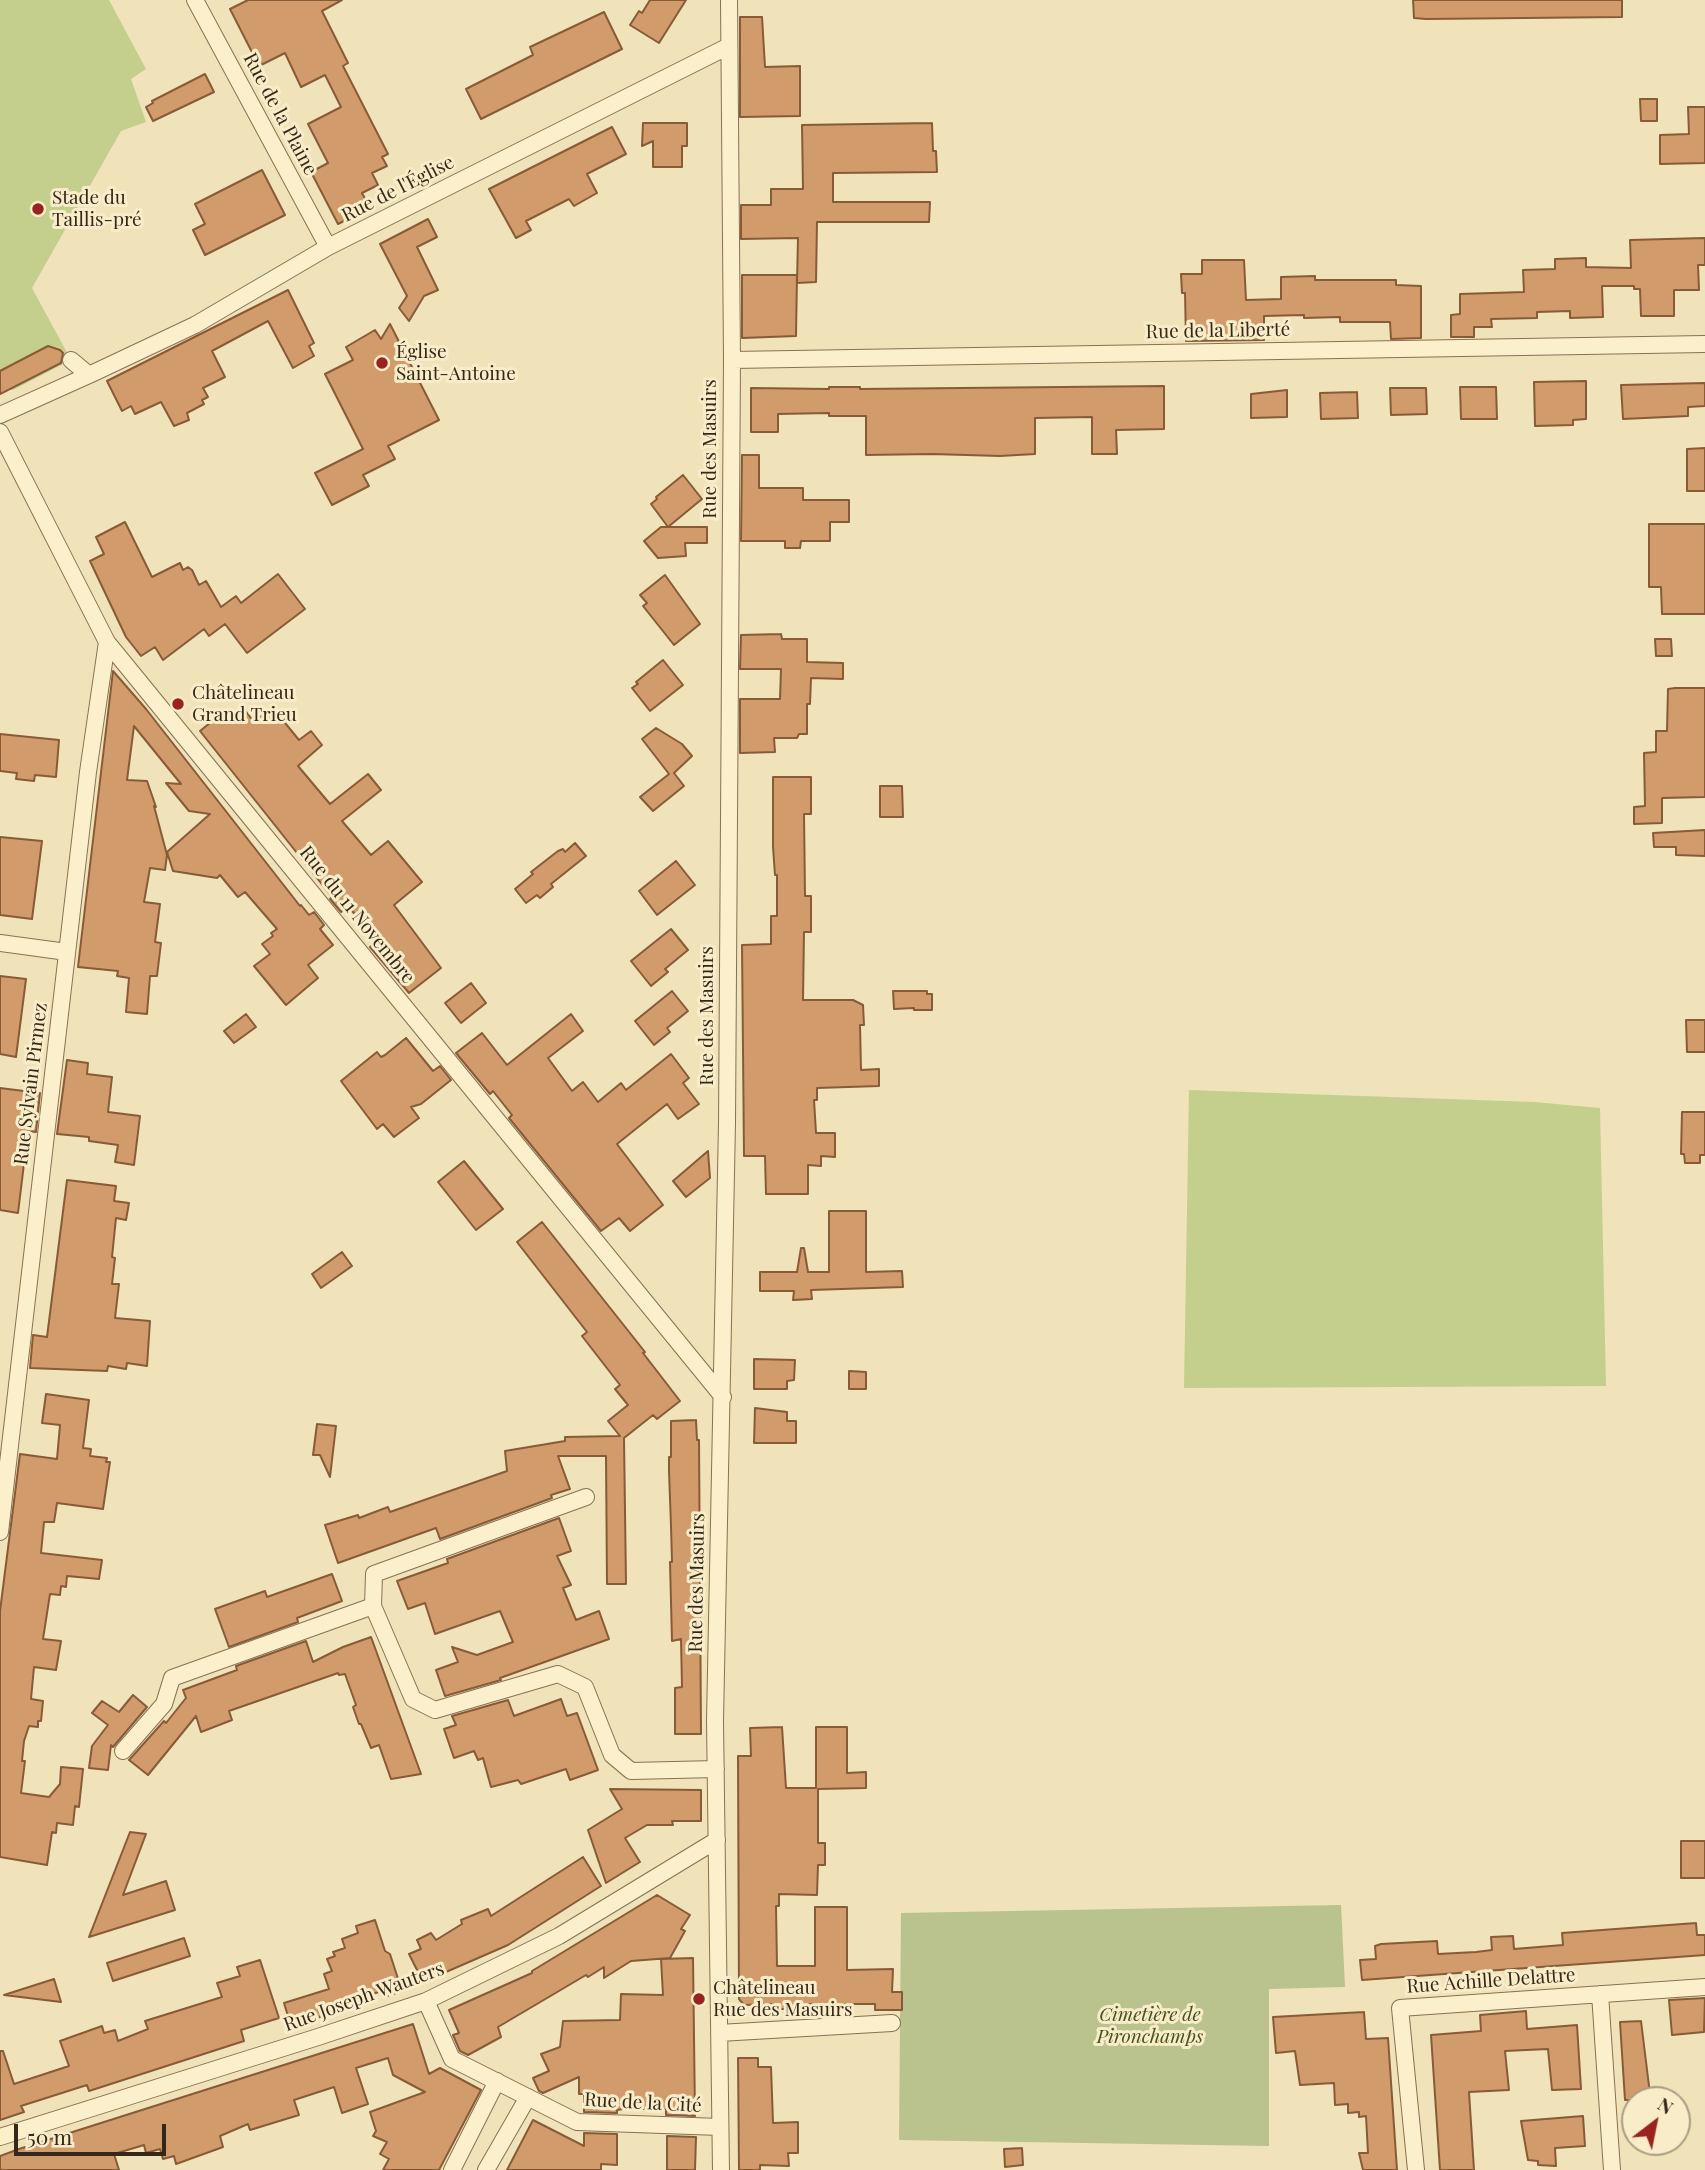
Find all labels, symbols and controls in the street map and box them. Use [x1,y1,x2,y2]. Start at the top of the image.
street label: Rue de la Plaine [238,49,322,179]
street label: Rue de l'Église [338,151,458,227]
place label: Stade du Taillis-pré [52,187,142,231]
marker: Stade du Taillis-pré [30,201,46,217]
street label: Rue de la Liberté [1146,318,1290,344]
place label: Église Saint-Antoine [396,341,516,385]
marker: Église Saint-Antoine [374,355,390,371]
street label: Rue des Masuirs [699,379,721,519]
place label: Châtelineau Grand Trieu [192,682,297,726]
marker: Châtelineau Grand Trieu [170,696,186,712]
street label: Rue du 11 Novembre [294,842,420,988]
street label: Rue des Masuirs [696,946,718,1086]
street label: Rue Sylvain Pirmez [10,1002,52,1166]
street label: Rue des Masuirs [684,1513,710,1653]
street label: Rue Joseph Wauters [281,1957,447,2037]
street label: Rue Achille Delattre [1406,1964,1576,1998]
place label: Châtelineau Rue des Masuirs [713,1977,853,2021]
marker: Châtelineau Rue des Masuirs [691,1991,707,2007]
park label: Cimetière de Pironchamps [1097,2004,1203,2048]
north arrow [1621,2086,1691,2156]
street label: Rue de la Cité [584,2089,702,2117]
text: N [1653,2090,1679,2120]
scale bar [18,2110,170,2154]
text: 50 m [27,2122,72,2150]

